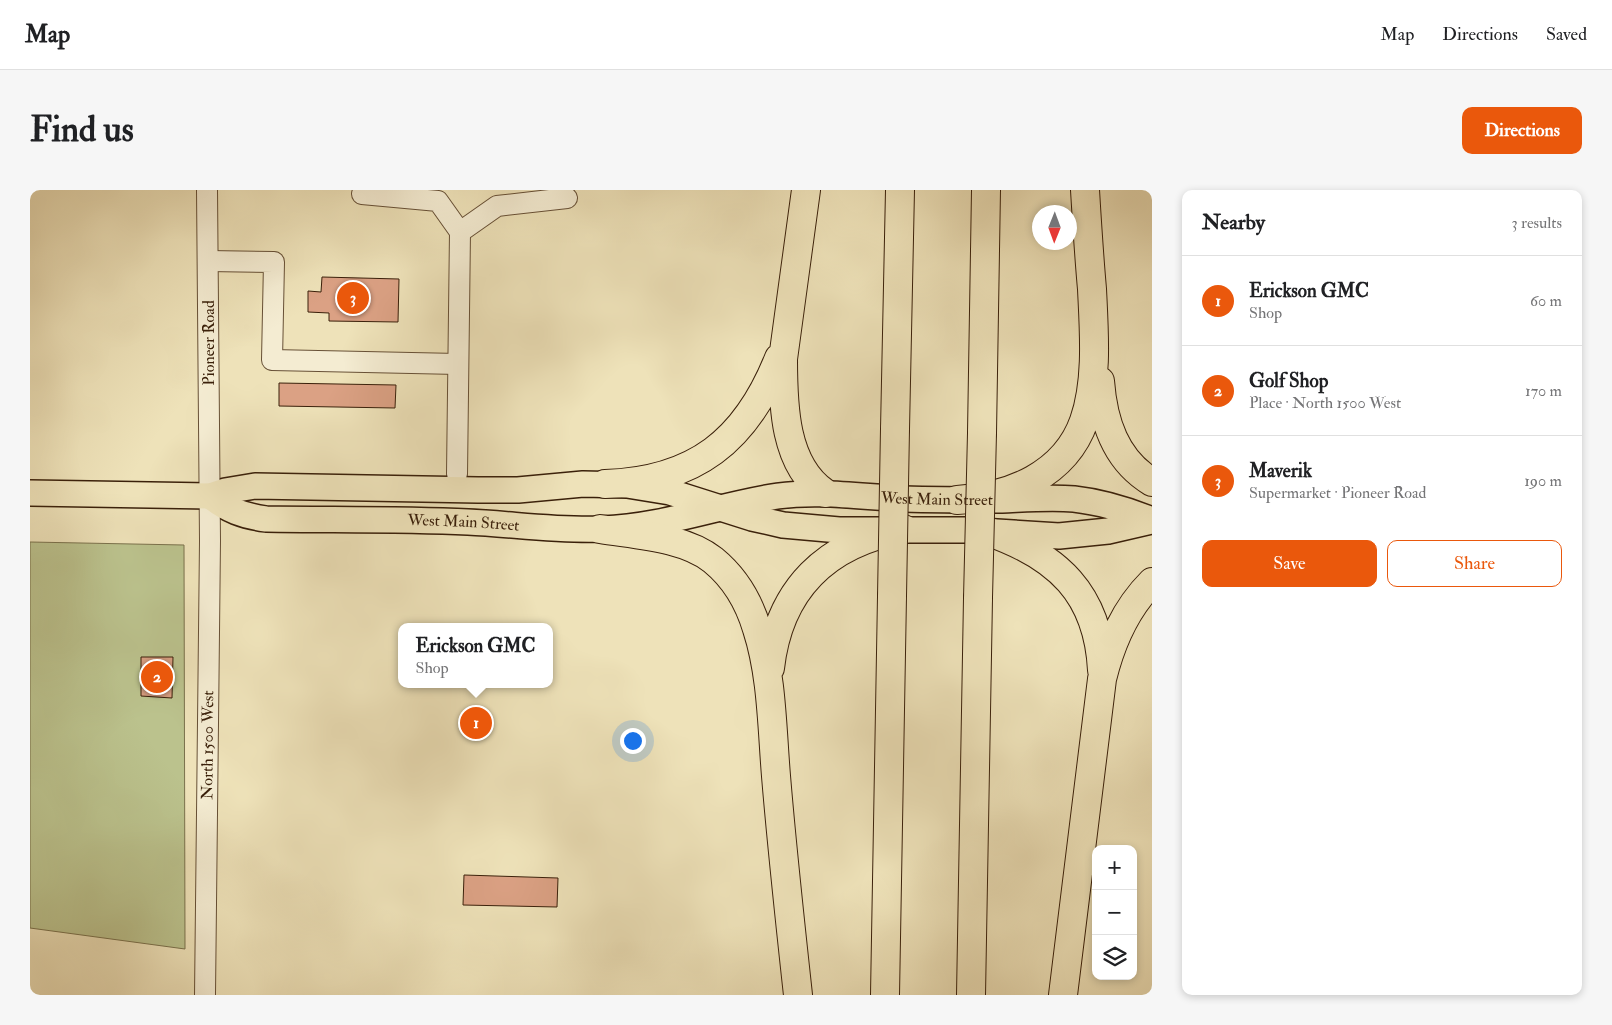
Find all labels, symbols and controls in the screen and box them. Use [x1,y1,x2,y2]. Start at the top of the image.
text: Map [25,19,70,50]
text: Map [1381,23,1414,46]
text: Directions [1442,23,1518,46]
text: Saved [1546,23,1587,46]
button: Directions [1462,107,1582,154]
text: Find us [30,108,134,152]
north arrow [1032,205,1077,250]
text: Nearby [1202,209,1265,236]
text: 3 results [1511,213,1562,233]
pin: 3 [337,279,369,317]
text: Erickson GMC [1249,279,1369,303]
text: 1 [1215,291,1221,311]
text: 60 m [1530,291,1562,311]
street label: Pioneer Road [199,300,219,386]
text: Shop [1249,303,1282,323]
text: Golf Shop [1249,369,1328,393]
text: 2 [1214,381,1222,401]
text: 170 m [1525,381,1562,401]
text: Place · North 1500 West [1249,393,1401,413]
text: Maverik [1249,459,1312,483]
text: 3 [1215,471,1221,491]
text: 190 m [1524,471,1562,491]
text: Supermarket · Pioneer Road [1249,483,1426,503]
street label: West Main Street [879,487,993,510]
street label: West Main Street [406,510,520,536]
button: Save [1202,540,1377,587]
button: Share [1387,540,1562,587]
popup [398,623,553,688]
text: Erickson GMC [416,634,535,658]
pin: 2 [141,658,173,696]
text: Shop [416,658,449,678]
street label: North 1500 West [197,690,218,800]
pin: 1 [460,704,492,742]
your location [620,728,646,754]
map controls [1092,845,1137,980]
button: + [1092,845,1137,890]
button: − [1092,890,1137,935]
button: layers [1092,935,1137,980]

